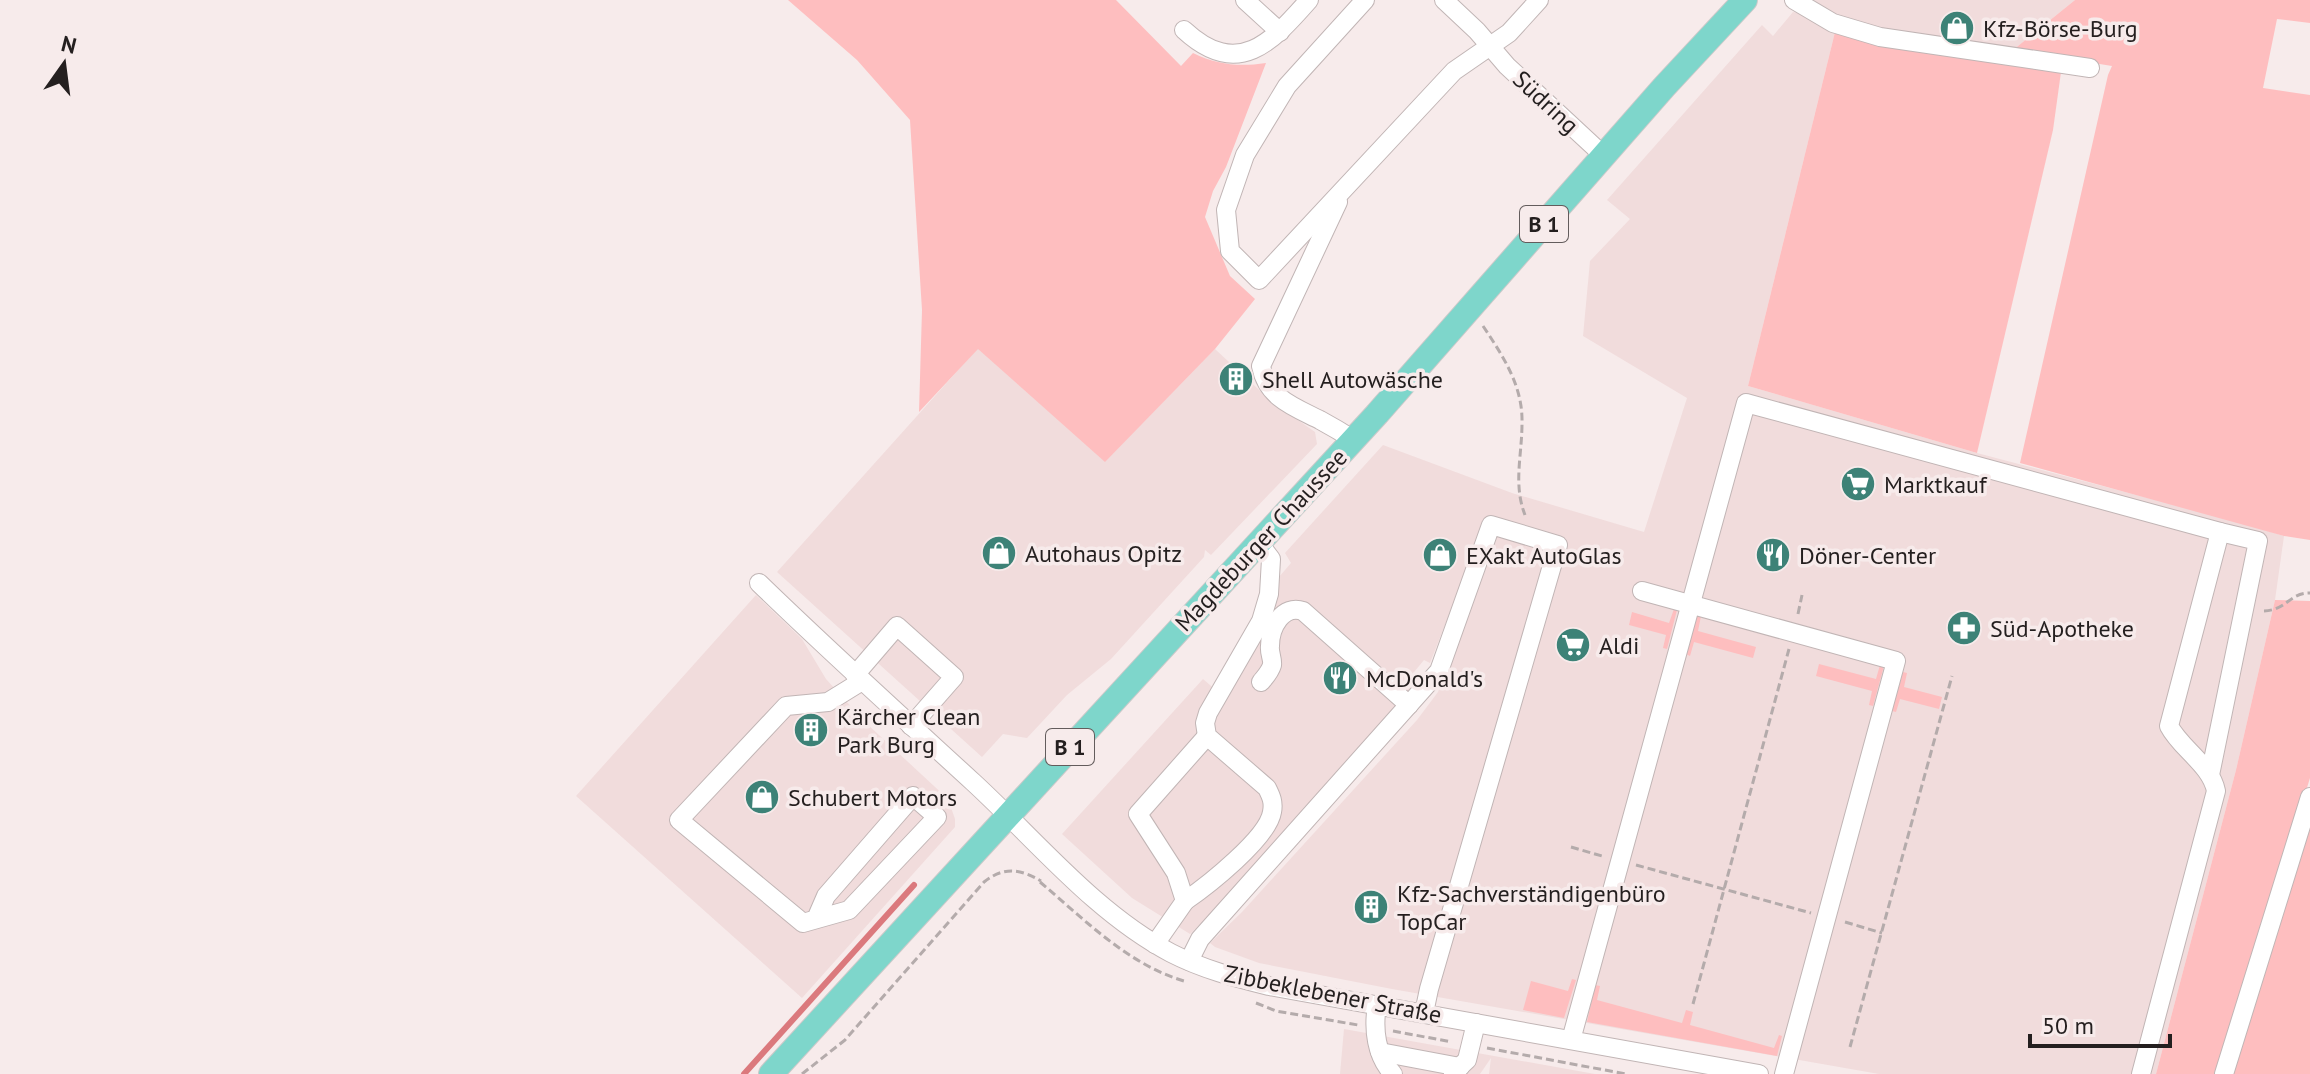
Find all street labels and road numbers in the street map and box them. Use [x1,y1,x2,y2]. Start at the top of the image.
street label: Südring [1506,64,1586,140]
road number: B 1 [1520,206,1568,242]
street label: Magdeburger Chaussee [1168,442,1354,638]
road number: B 1 [1046,729,1094,765]
street label: Zibbeklebener Straße [1222,958,1444,1030]

